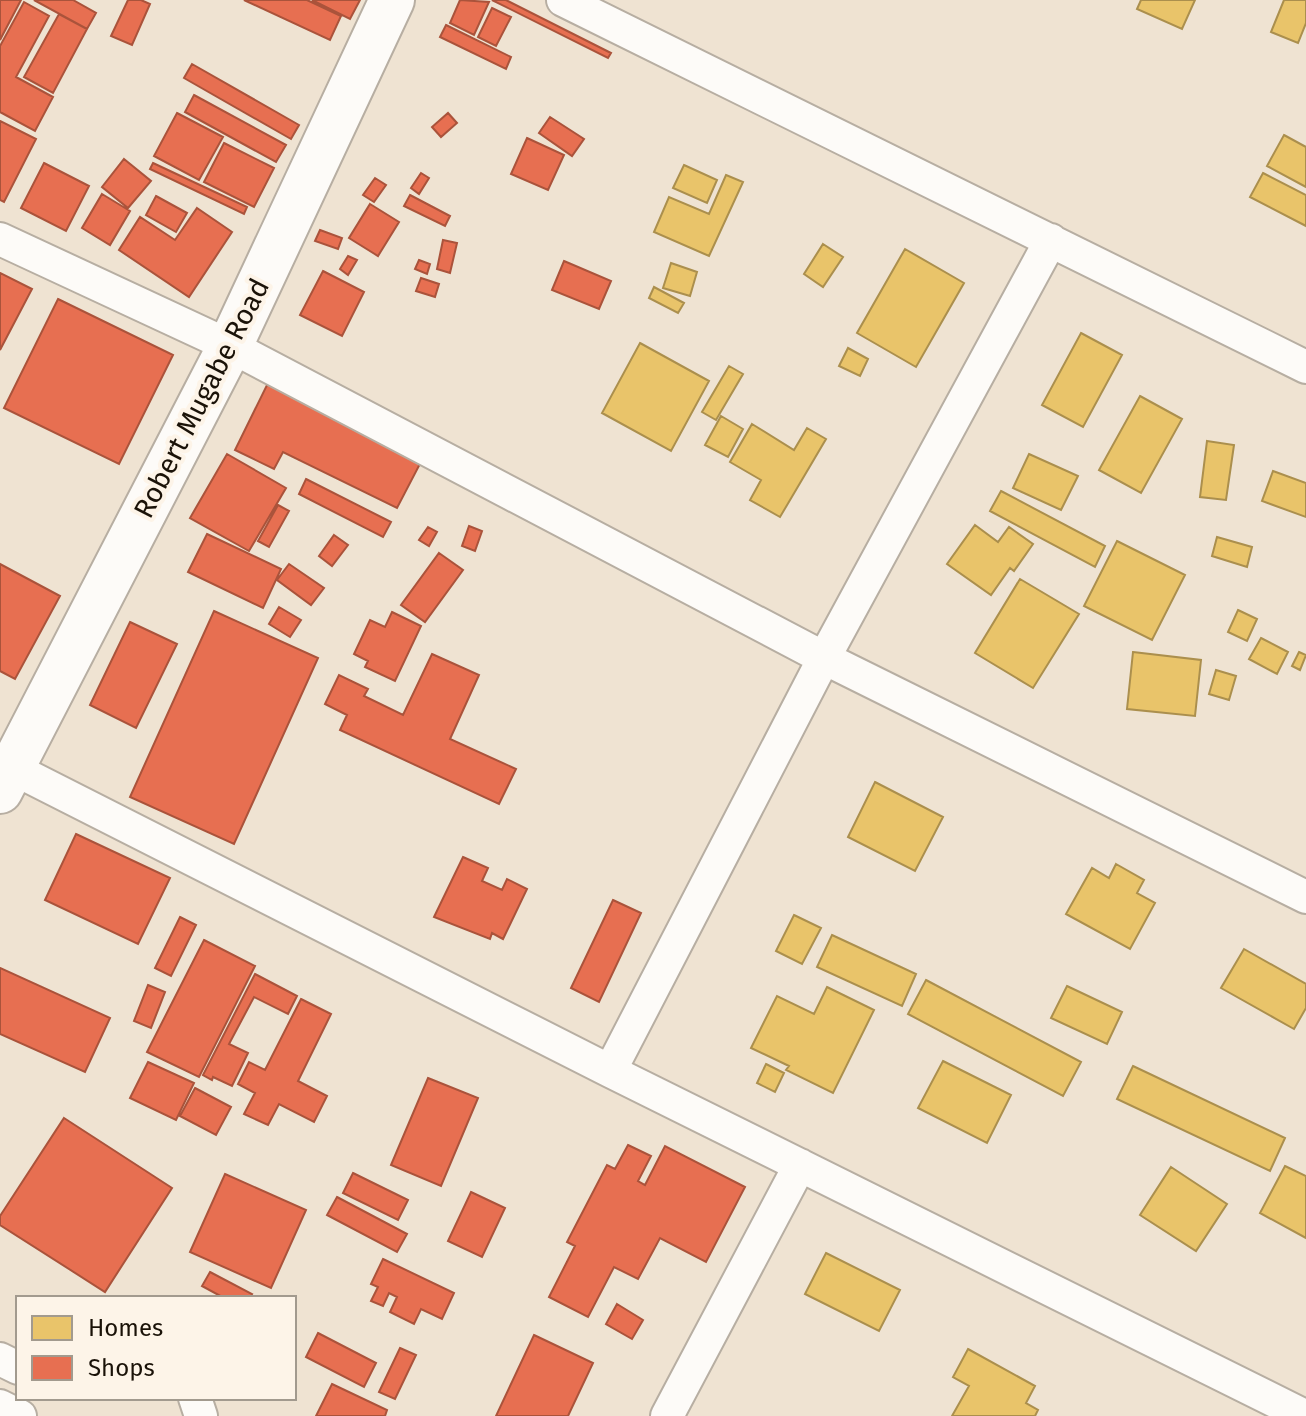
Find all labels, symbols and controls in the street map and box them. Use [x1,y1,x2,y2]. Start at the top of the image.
street label: Robert Mugabe Road [127,273,276,523]
legend [16,1296,296,1400]
text: Homes [88,1314,163,1342]
text: Shops [88,1354,155,1382]

